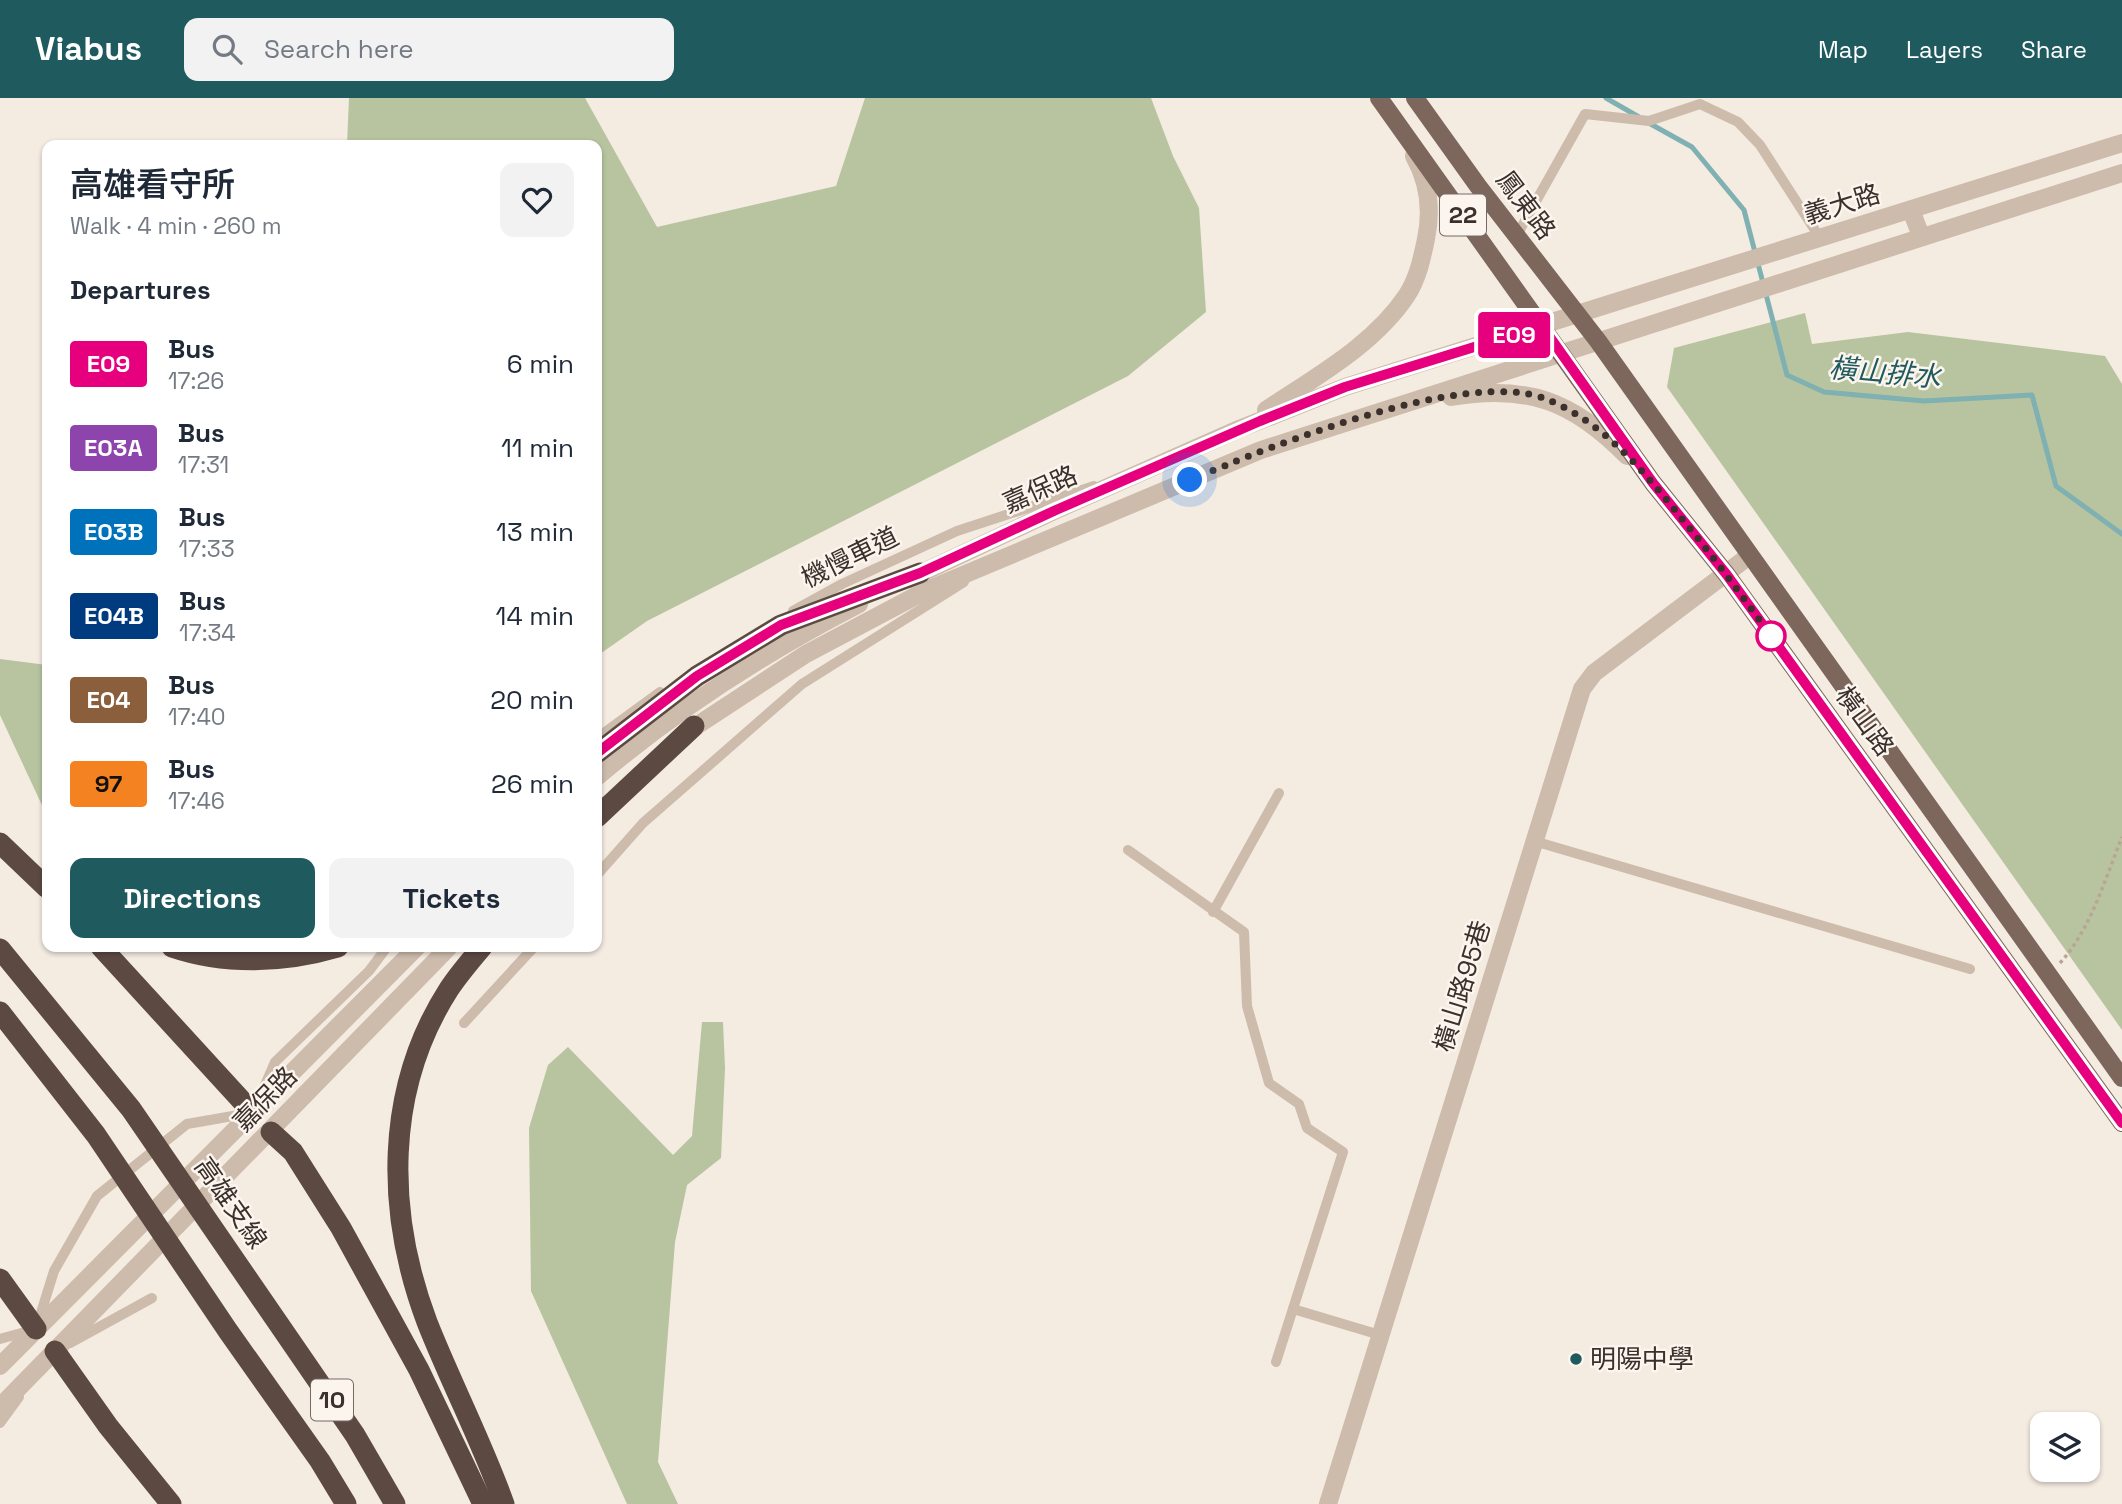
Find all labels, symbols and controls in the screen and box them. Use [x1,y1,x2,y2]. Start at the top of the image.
search box [184,18,674,81]
text: Viabus [35,28,142,70]
icon: search [208,30,246,68]
text: Search here [264,32,414,66]
text: Map [1818,34,1868,65]
text: Layers [1906,34,1983,65]
text: Share [2021,34,2087,65]
button: heart [500,163,574,237]
text: 高雄看守所 [70,164,235,206]
street label: 鳳東路 [1489,164,1563,246]
street label: 義大路 [1800,176,1884,232]
road number: 22 [1440,194,1486,236]
text: Walk · 4 min · 260 m [70,211,282,241]
text: Departures [70,273,211,307]
line badge: E09 [1474,312,1554,358]
text: E09 [1492,319,1536,350]
text: Bus [168,332,215,366]
text: 6 min [507,347,574,381]
text: E09 [87,348,130,379]
water label: 橫山排水 [1828,349,1944,395]
text: 17:26 [168,366,224,396]
text: Bus [178,416,225,450]
text: 11 min [501,431,574,465]
text: E03A [84,432,143,463]
text: 17:31 [178,450,229,480]
street label: 嘉保路 [997,458,1083,520]
your location [1172,462,1207,497]
text: Bus [178,500,225,534]
text: 13 min [496,515,574,549]
text: E03B [84,516,143,547]
street label: 機慢車道 [796,519,904,595]
text: 17:33 [178,534,235,564]
text: Bus [179,584,226,618]
text: 14 min [496,599,574,633]
text: E04B [84,600,144,631]
text: 17:34 [179,618,236,648]
unlabelled marker [1756,621,1786,651]
text: Bus [168,668,215,702]
street label: 橫山路 [1828,679,1902,763]
text: 20 min [490,683,574,717]
text: E04 [86,684,131,715]
text: 17:40 [168,702,226,732]
text: Bus [168,752,215,786]
text: 26 min [491,767,574,801]
text: 97 [95,768,122,799]
text: 17:46 [168,786,225,816]
button: Directions [70,858,315,938]
button: Tickets [329,858,574,938]
street label: 橫山路95巷 [1426,916,1498,1056]
street label: 嘉保路 [226,1059,304,1139]
street label: 高雄支線 [187,1151,275,1255]
place label: 明陽中學 [1590,1342,1694,1376]
marker: 明陽中學 [1568,1351,1584,1367]
road number: 10 [311,1380,353,1420]
map controls [2030,1412,2100,1482]
button: layers [2030,1412,2100,1482]

